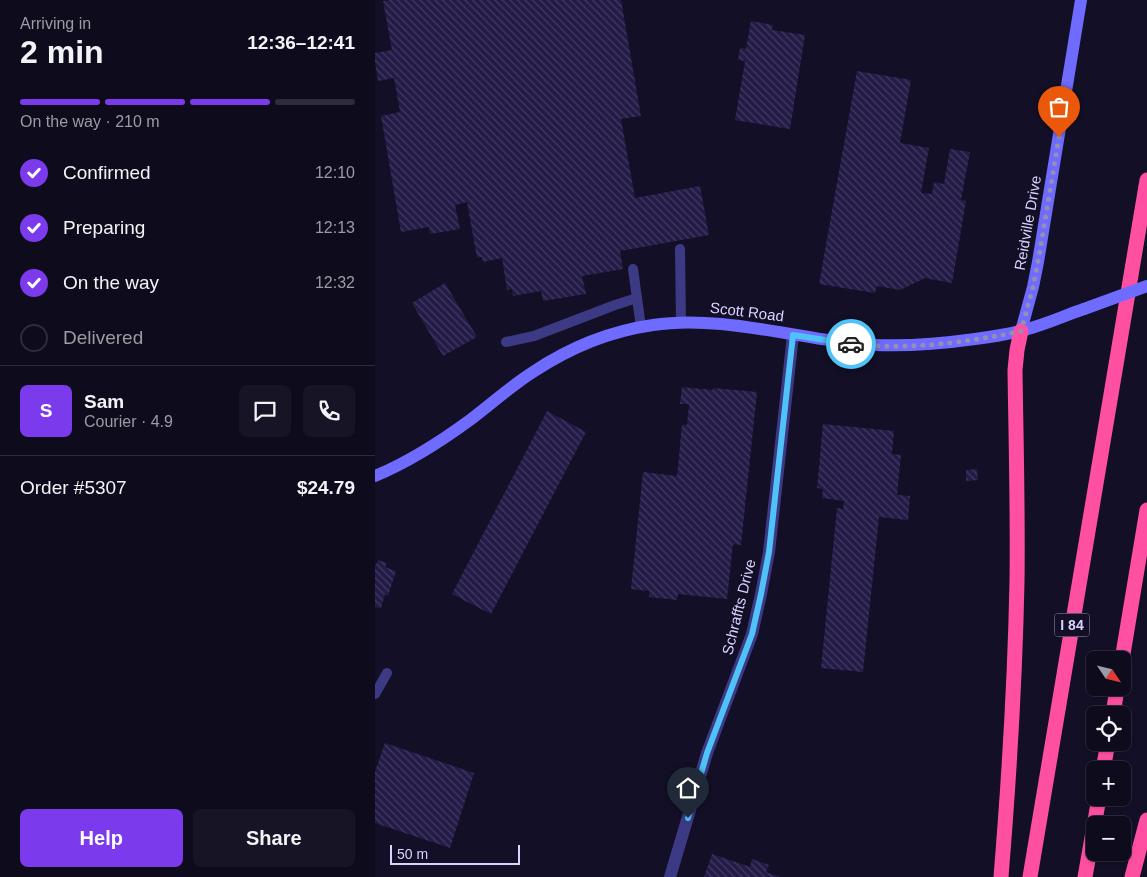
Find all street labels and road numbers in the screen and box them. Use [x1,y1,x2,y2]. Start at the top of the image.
street label: Reidville Drive [1011,174,1044,272]
street label: Scott Road [709,299,785,324]
street label: Schraffts Drive [718,557,759,657]
road number: I 84 [1055,614,1089,636]

